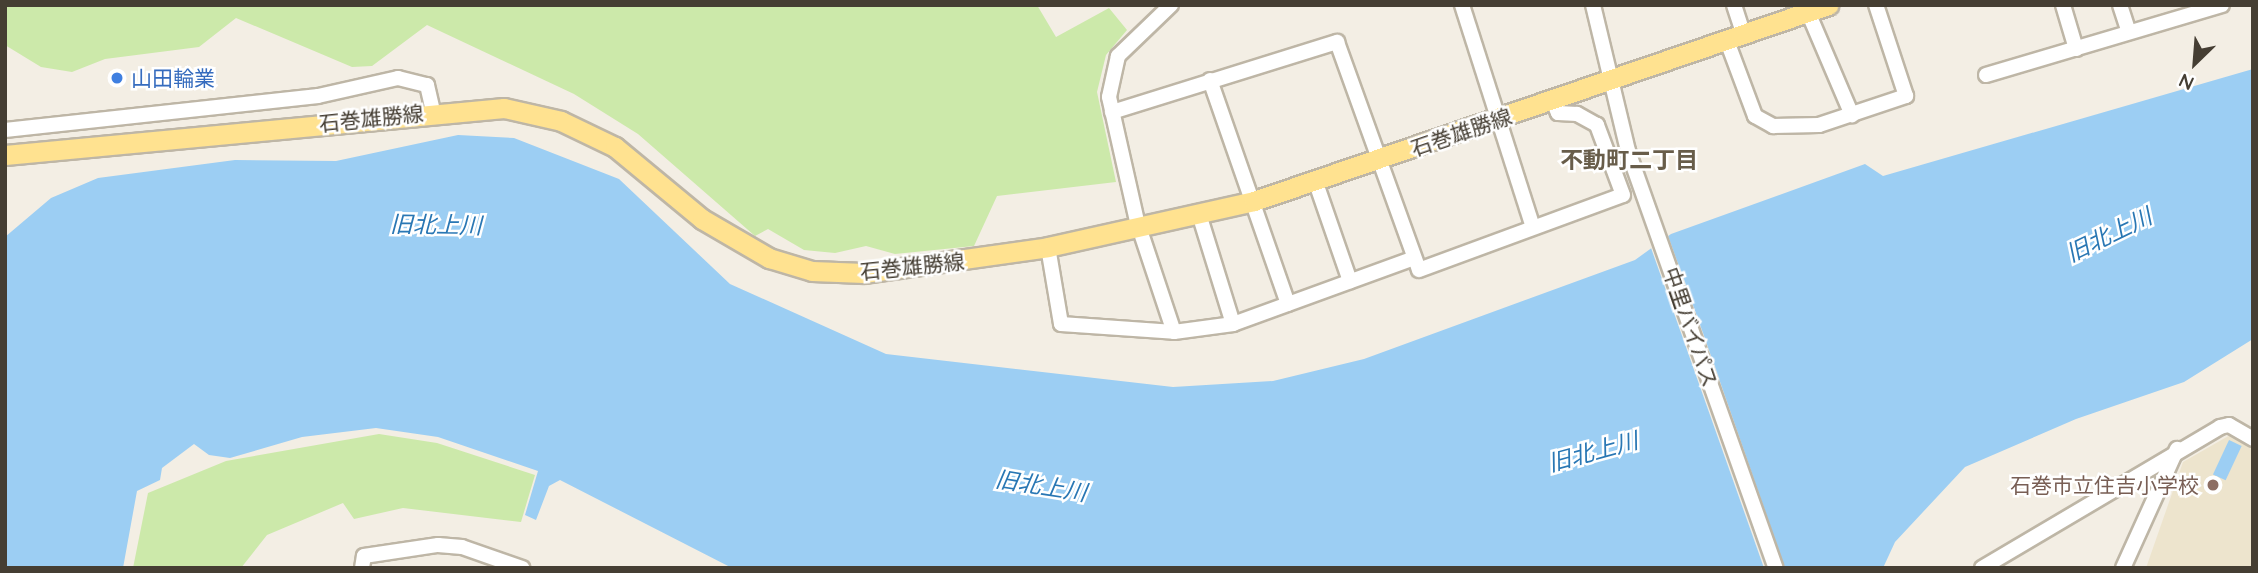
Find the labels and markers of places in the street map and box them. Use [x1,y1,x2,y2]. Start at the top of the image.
place label: 山田輪業 [131,65,215,91]
marker: 山田輪業 [109,70,125,86]
place label: 石巻市立住吉小学校 [2010,472,2199,498]
marker: 石巻市立住吉小学校 [2205,477,2221,493]

